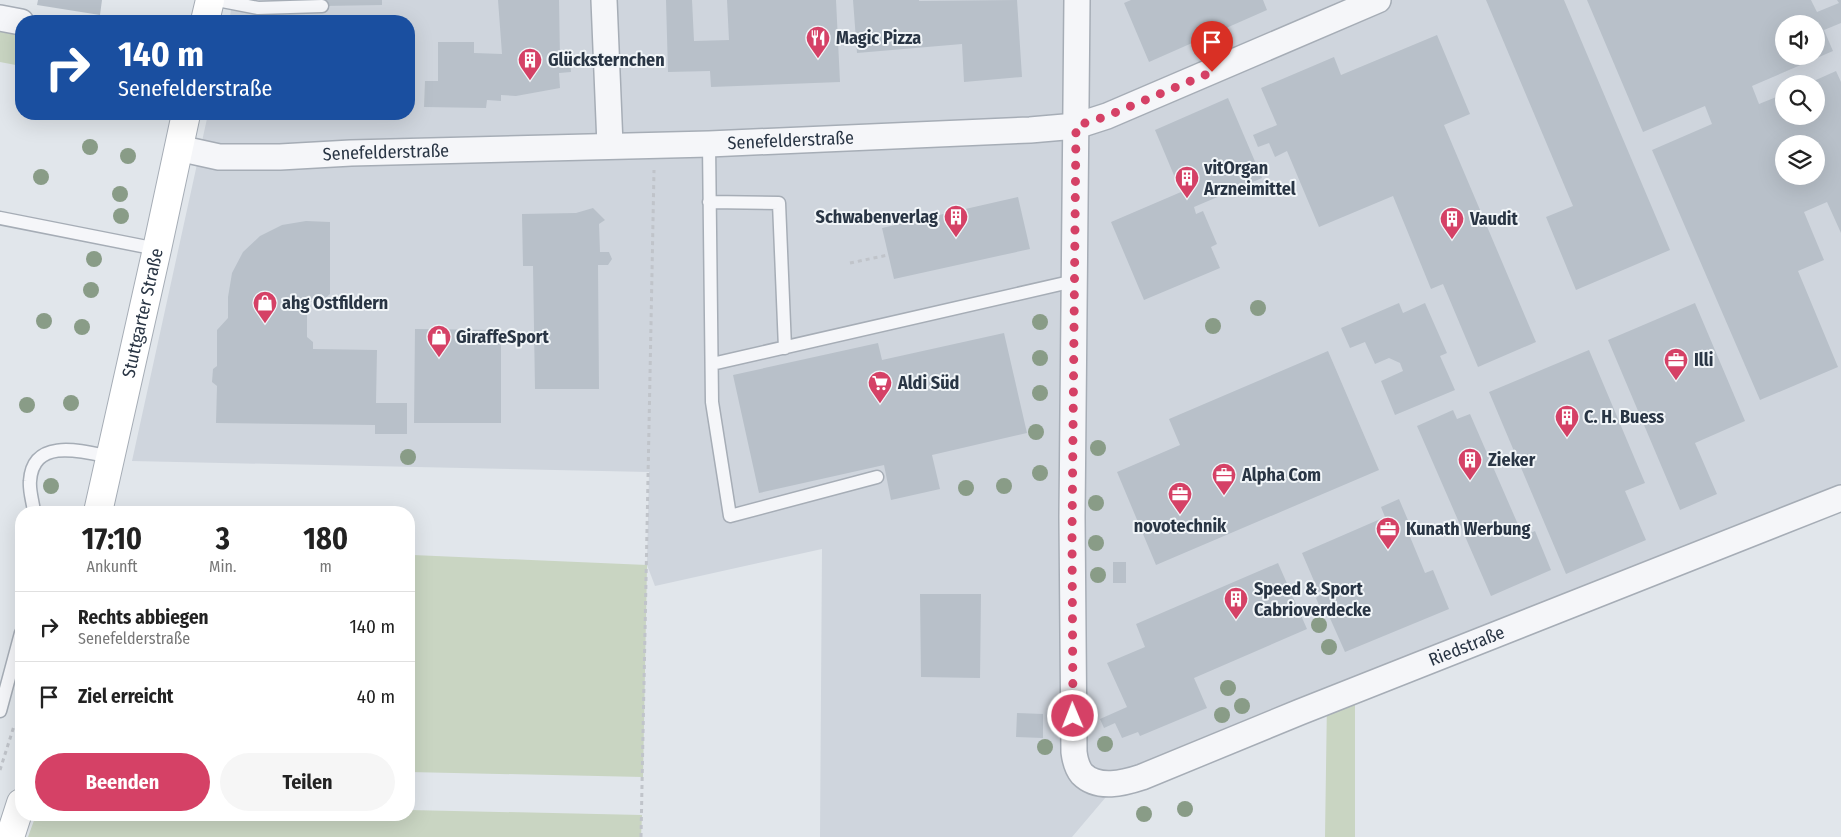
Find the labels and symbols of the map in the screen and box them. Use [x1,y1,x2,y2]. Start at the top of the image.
pin [1191,21,1233,72]
restaurant icon: Magic Pizza [805,25,831,59]
place label: Magic Pizza [836,27,921,49]
building icon: Glücksternchen [517,47,543,81]
place label: Glücksternchen [548,49,665,71]
street label: Senefelderstraße [727,127,854,154]
street label: Senefelderstraße [322,140,449,166]
place label: vitOrgan Arzneimittel [1203,157,1296,200]
building icon: vitOrgan Arzneimittel [1174,165,1200,199]
building icon: Schwabenverlag [943,204,969,238]
place label: Schwabenverlag [816,206,938,228]
building icon: Vaudit [1439,206,1465,240]
place label: Vaudit [1469,208,1518,230]
street label: Stuttgarter Straße [117,246,168,380]
shop icon: ahg Ostfildern [252,290,278,324]
place label: ahg Ostfildern [282,292,388,314]
shop icon: GiraffeSport [426,324,452,358]
place label: GiraffeSport [456,326,549,348]
office icon: Illi [1663,347,1689,381]
place label: Illi [1694,349,1713,371]
supermarket icon: Aldi Süd [867,370,893,404]
place label: Aldi Süd [897,372,959,394]
building icon: C. H. Buess [1554,404,1580,438]
place label: C. H. Buess [1584,406,1664,428]
building icon: Zieker [1457,447,1483,481]
place label: Zieker [1488,449,1536,471]
office icon: Alpha Com [1211,462,1237,496]
place label: Alpha Com [1241,464,1321,486]
office icon: novotechnik [1167,481,1193,515]
place label: novotechnik [1134,515,1227,537]
office icon: Kunath Werbung [1375,516,1401,550]
place label: Kunath Werbung [1406,518,1530,540]
place label: Speed & Sport Cabrioverdecke [1254,578,1371,621]
building icon: Speed & Sport Cabrioverdecke [1223,586,1249,620]
street label: Riedstraße [1426,621,1508,671]
position arrow [1046,689,1098,741]

